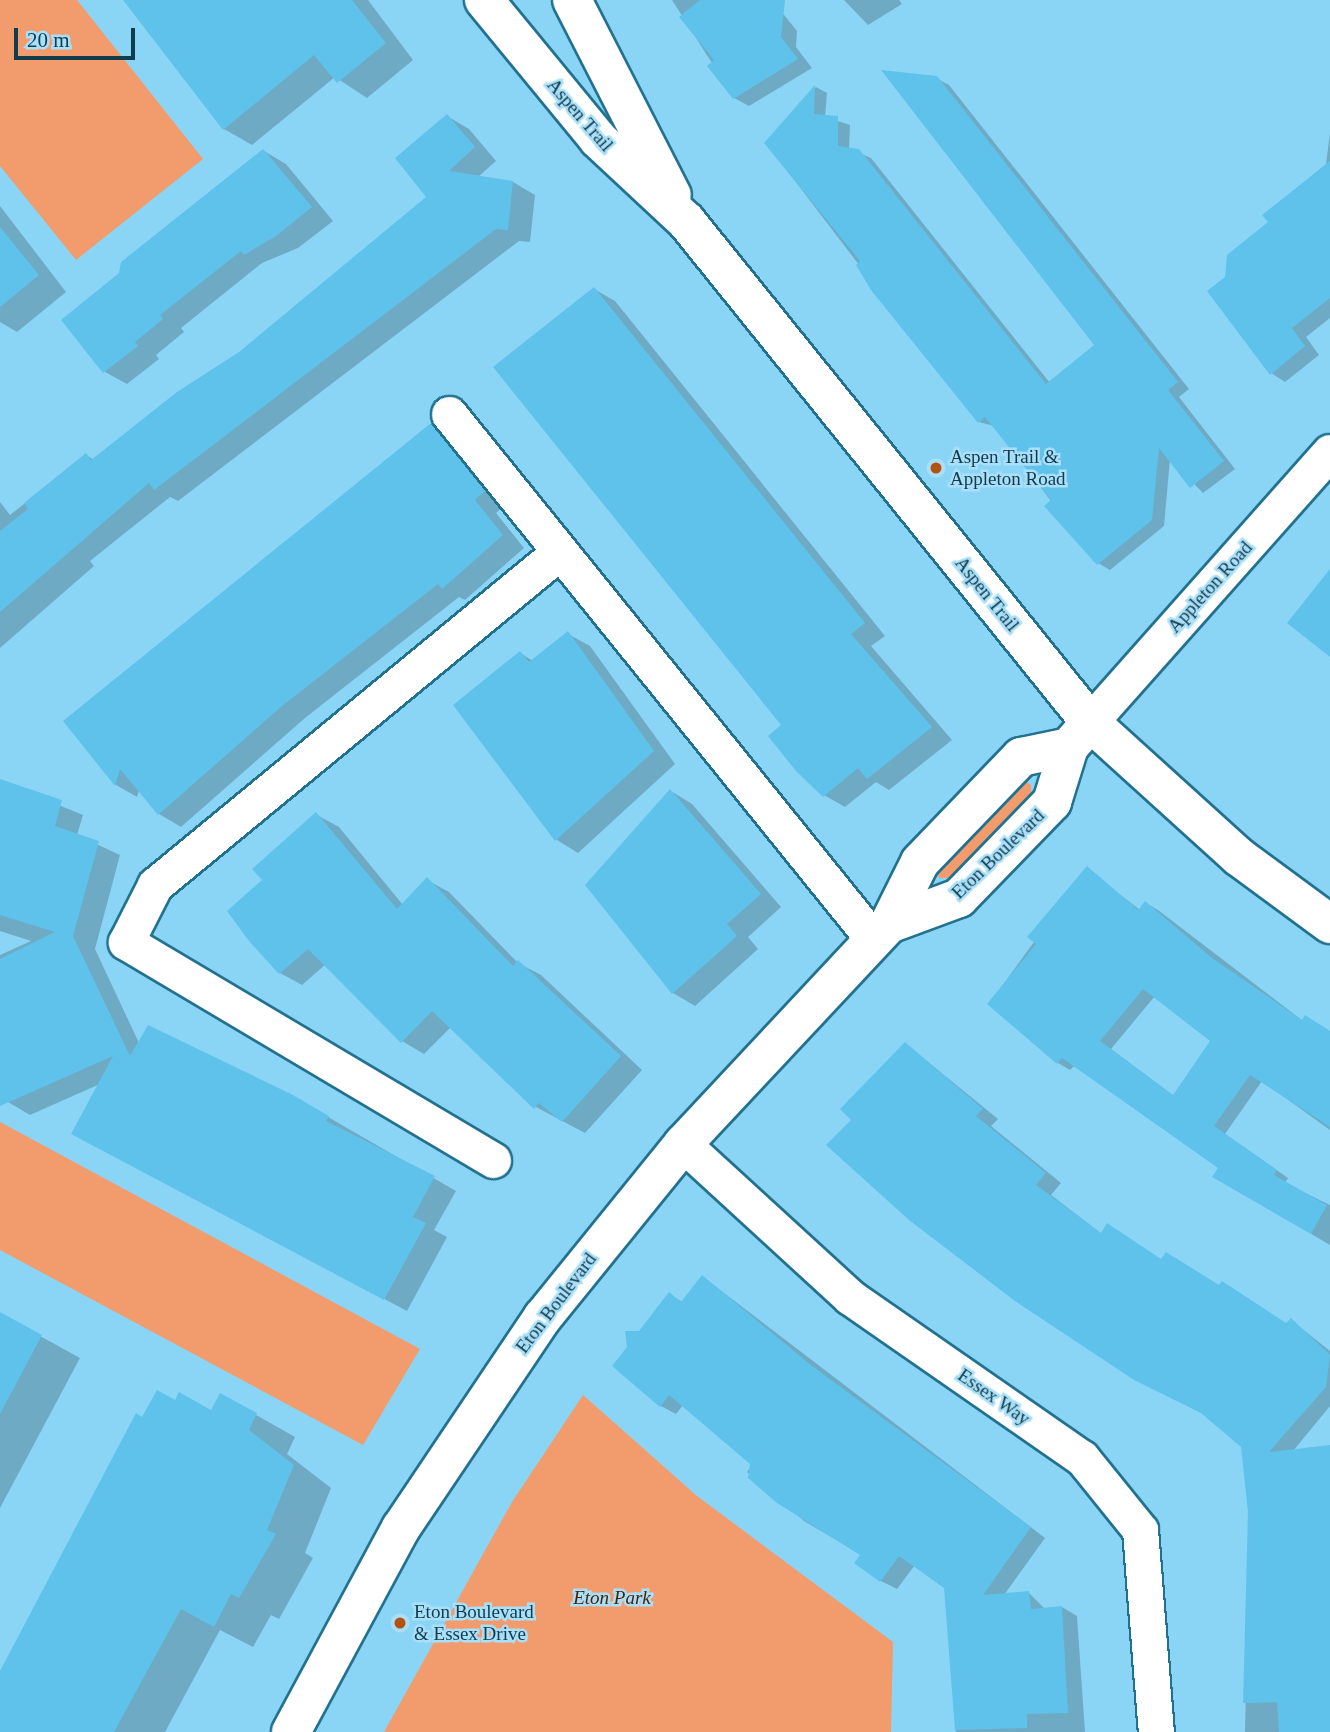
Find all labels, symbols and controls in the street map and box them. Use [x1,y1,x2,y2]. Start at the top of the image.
scale bar [18,14,138,58]
text: 20 m [27,28,70,52]
street label: Aspen Trail [542,74,618,156]
place label: Aspen Trail & Appleton Road [950,446,1066,490]
marker: Aspen Trail & Appleton Road [928,460,944,476]
street label: Appleton Road [1163,536,1257,638]
street label: Aspen Trail [950,552,1024,636]
street label: Eton Boulevard [947,804,1049,904]
street label: Eton Boulevard [511,1248,601,1358]
street label: Essex Way [953,1364,1035,1430]
park label: Eton Park [573,1587,651,1609]
place label: Eton Boulevard & Essex Drive [414,1601,534,1645]
marker: Eton Boulevard & Essex Drive [392,1615,408,1631]

